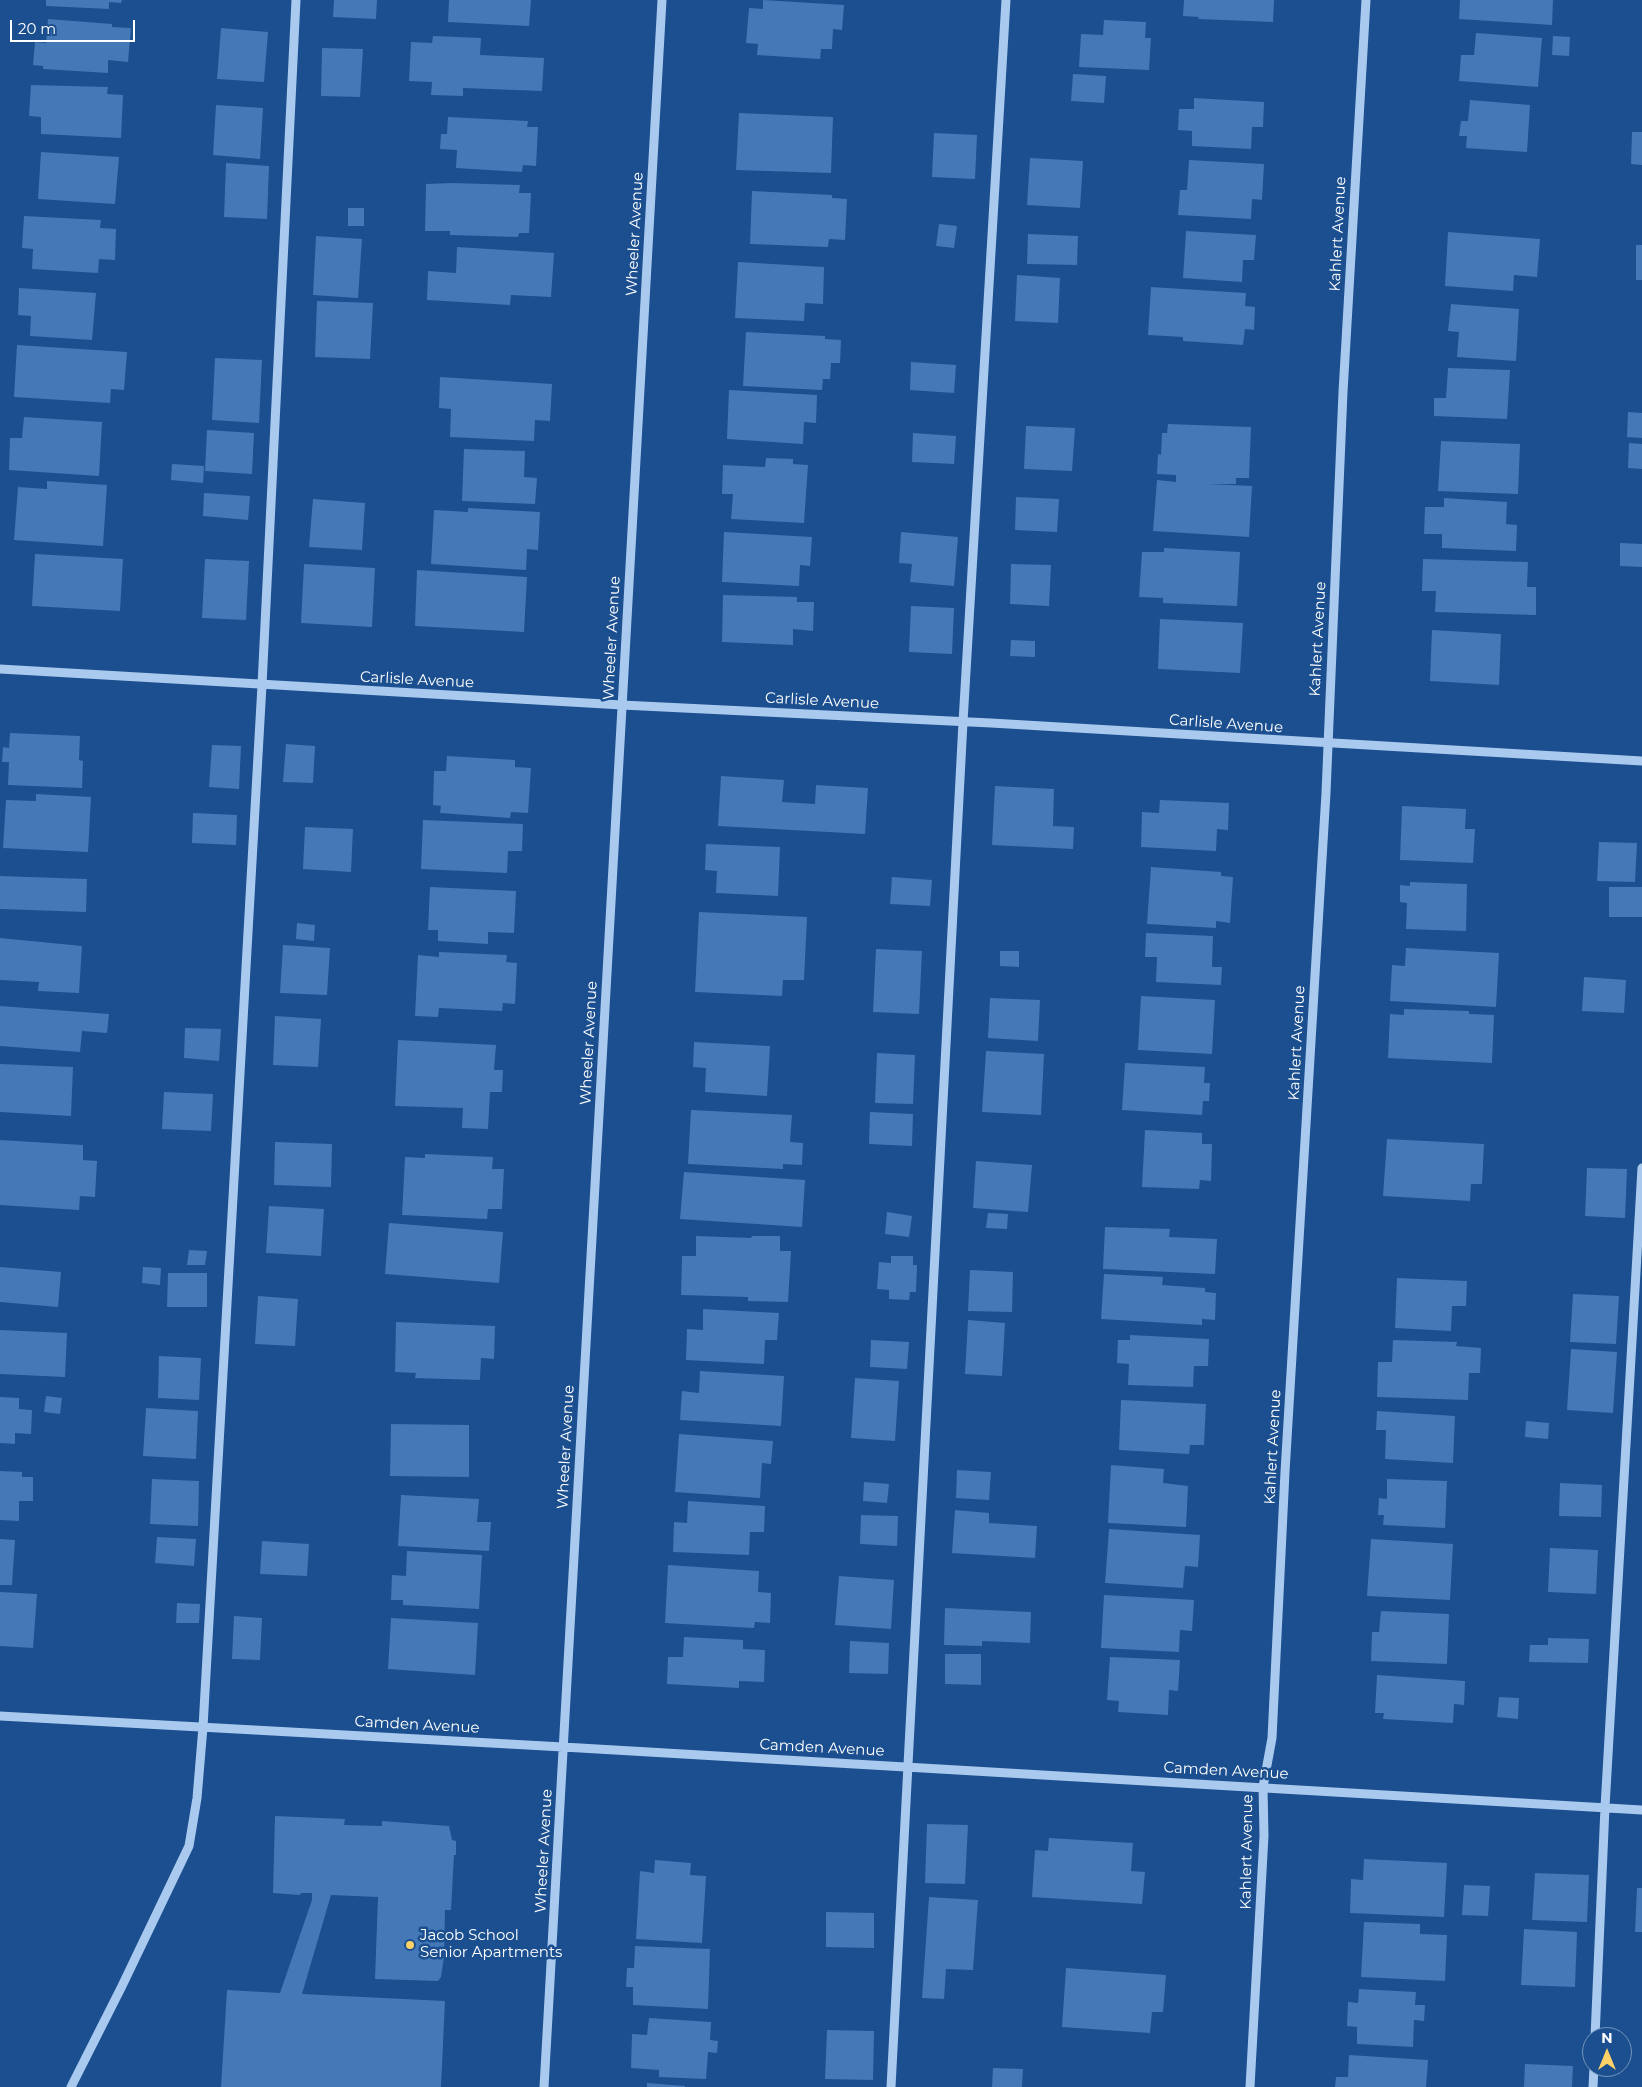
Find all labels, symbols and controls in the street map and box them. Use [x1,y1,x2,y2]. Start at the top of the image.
scale bar [12,10,138,42]
text: 20 m [18,19,56,38]
street label: Wheeler Avenue [623,171,647,297]
street label: Kahlert Avenue [1326,176,1350,292]
street label: Wheeler Avenue [600,575,624,701]
street label: Kahlert Avenue [1306,581,1330,697]
street label: Carlisle Avenue [359,668,475,692]
street label: Carlisle Avenue [764,689,880,713]
street label: Carlisle Avenue [1168,711,1284,737]
street label: Wheeler Avenue [577,980,601,1106]
street label: Kahlert Avenue [1285,985,1309,1101]
street label: Wheeler Avenue [554,1384,578,1510]
street label: Kahlert Avenue [1261,1389,1285,1505]
street label: Camden Avenue [354,1713,480,1737]
street label: Camden Avenue [759,1736,885,1760]
street label: Camden Avenue [1163,1759,1289,1783]
street label: Wheeler Avenue [532,1788,556,1914]
street label: Kahlert Avenue [1237,1794,1257,1910]
place label: Jacob School Senior Apartments [420,1927,562,1962]
marker: Jacob School Senior Apartments [404,1939,416,1951]
north arrow [1582,2027,1632,2077]
text: N [1601,2029,1613,2047]

